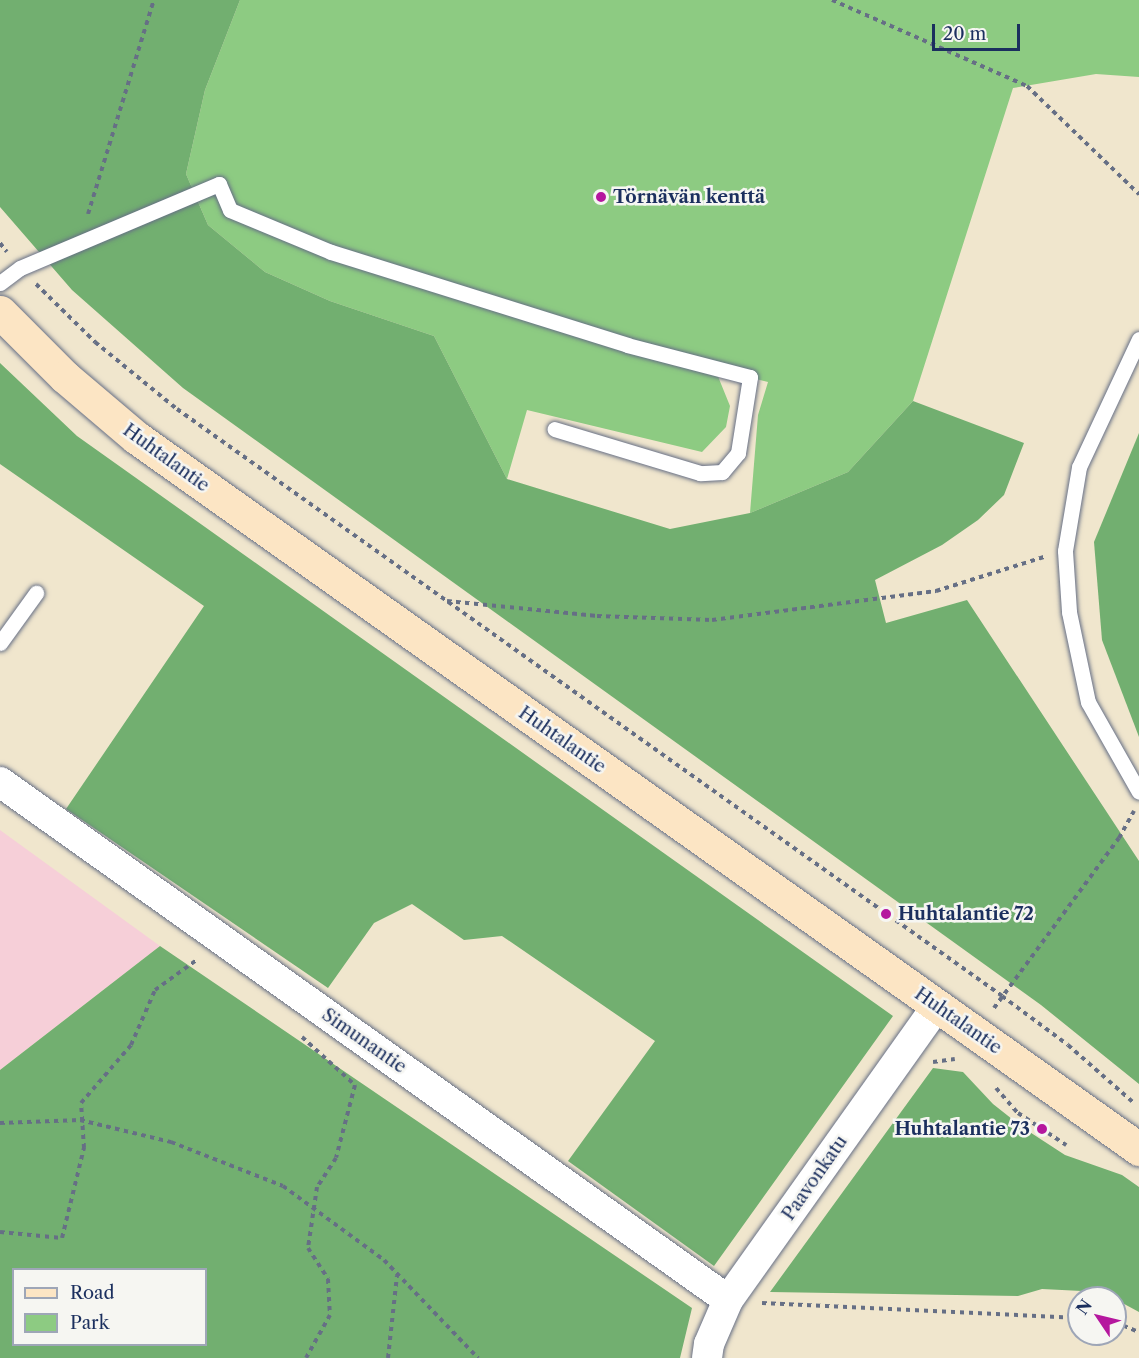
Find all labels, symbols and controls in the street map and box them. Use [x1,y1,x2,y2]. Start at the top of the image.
scale bar [935,12,1024,50]
text: 20 m [943,23,986,45]
place label: Törnävän kenttä [613,186,765,208]
marker: Törnävän kenttä [594,190,608,204]
street label: Huhtalantie [119,419,213,497]
street label: Huhtalantie [514,702,610,778]
place label: Huhtalantie 72 [898,903,1034,925]
marker: Huhtalantie 72 [879,907,893,921]
street label: Huhtalantie [910,983,1006,1059]
street label: Simunantie [318,1004,410,1078]
place label: Huhtalantie 73 [895,1118,1030,1140]
marker: Huhtalantie 73 [1035,1122,1049,1136]
street label: Paavonkatu [778,1131,852,1225]
legend [12,1268,207,1346]
text: Road [70,1282,115,1304]
north arrow [1067,1286,1127,1346]
text: N [1072,1295,1096,1318]
text: Park [70,1312,109,1334]

